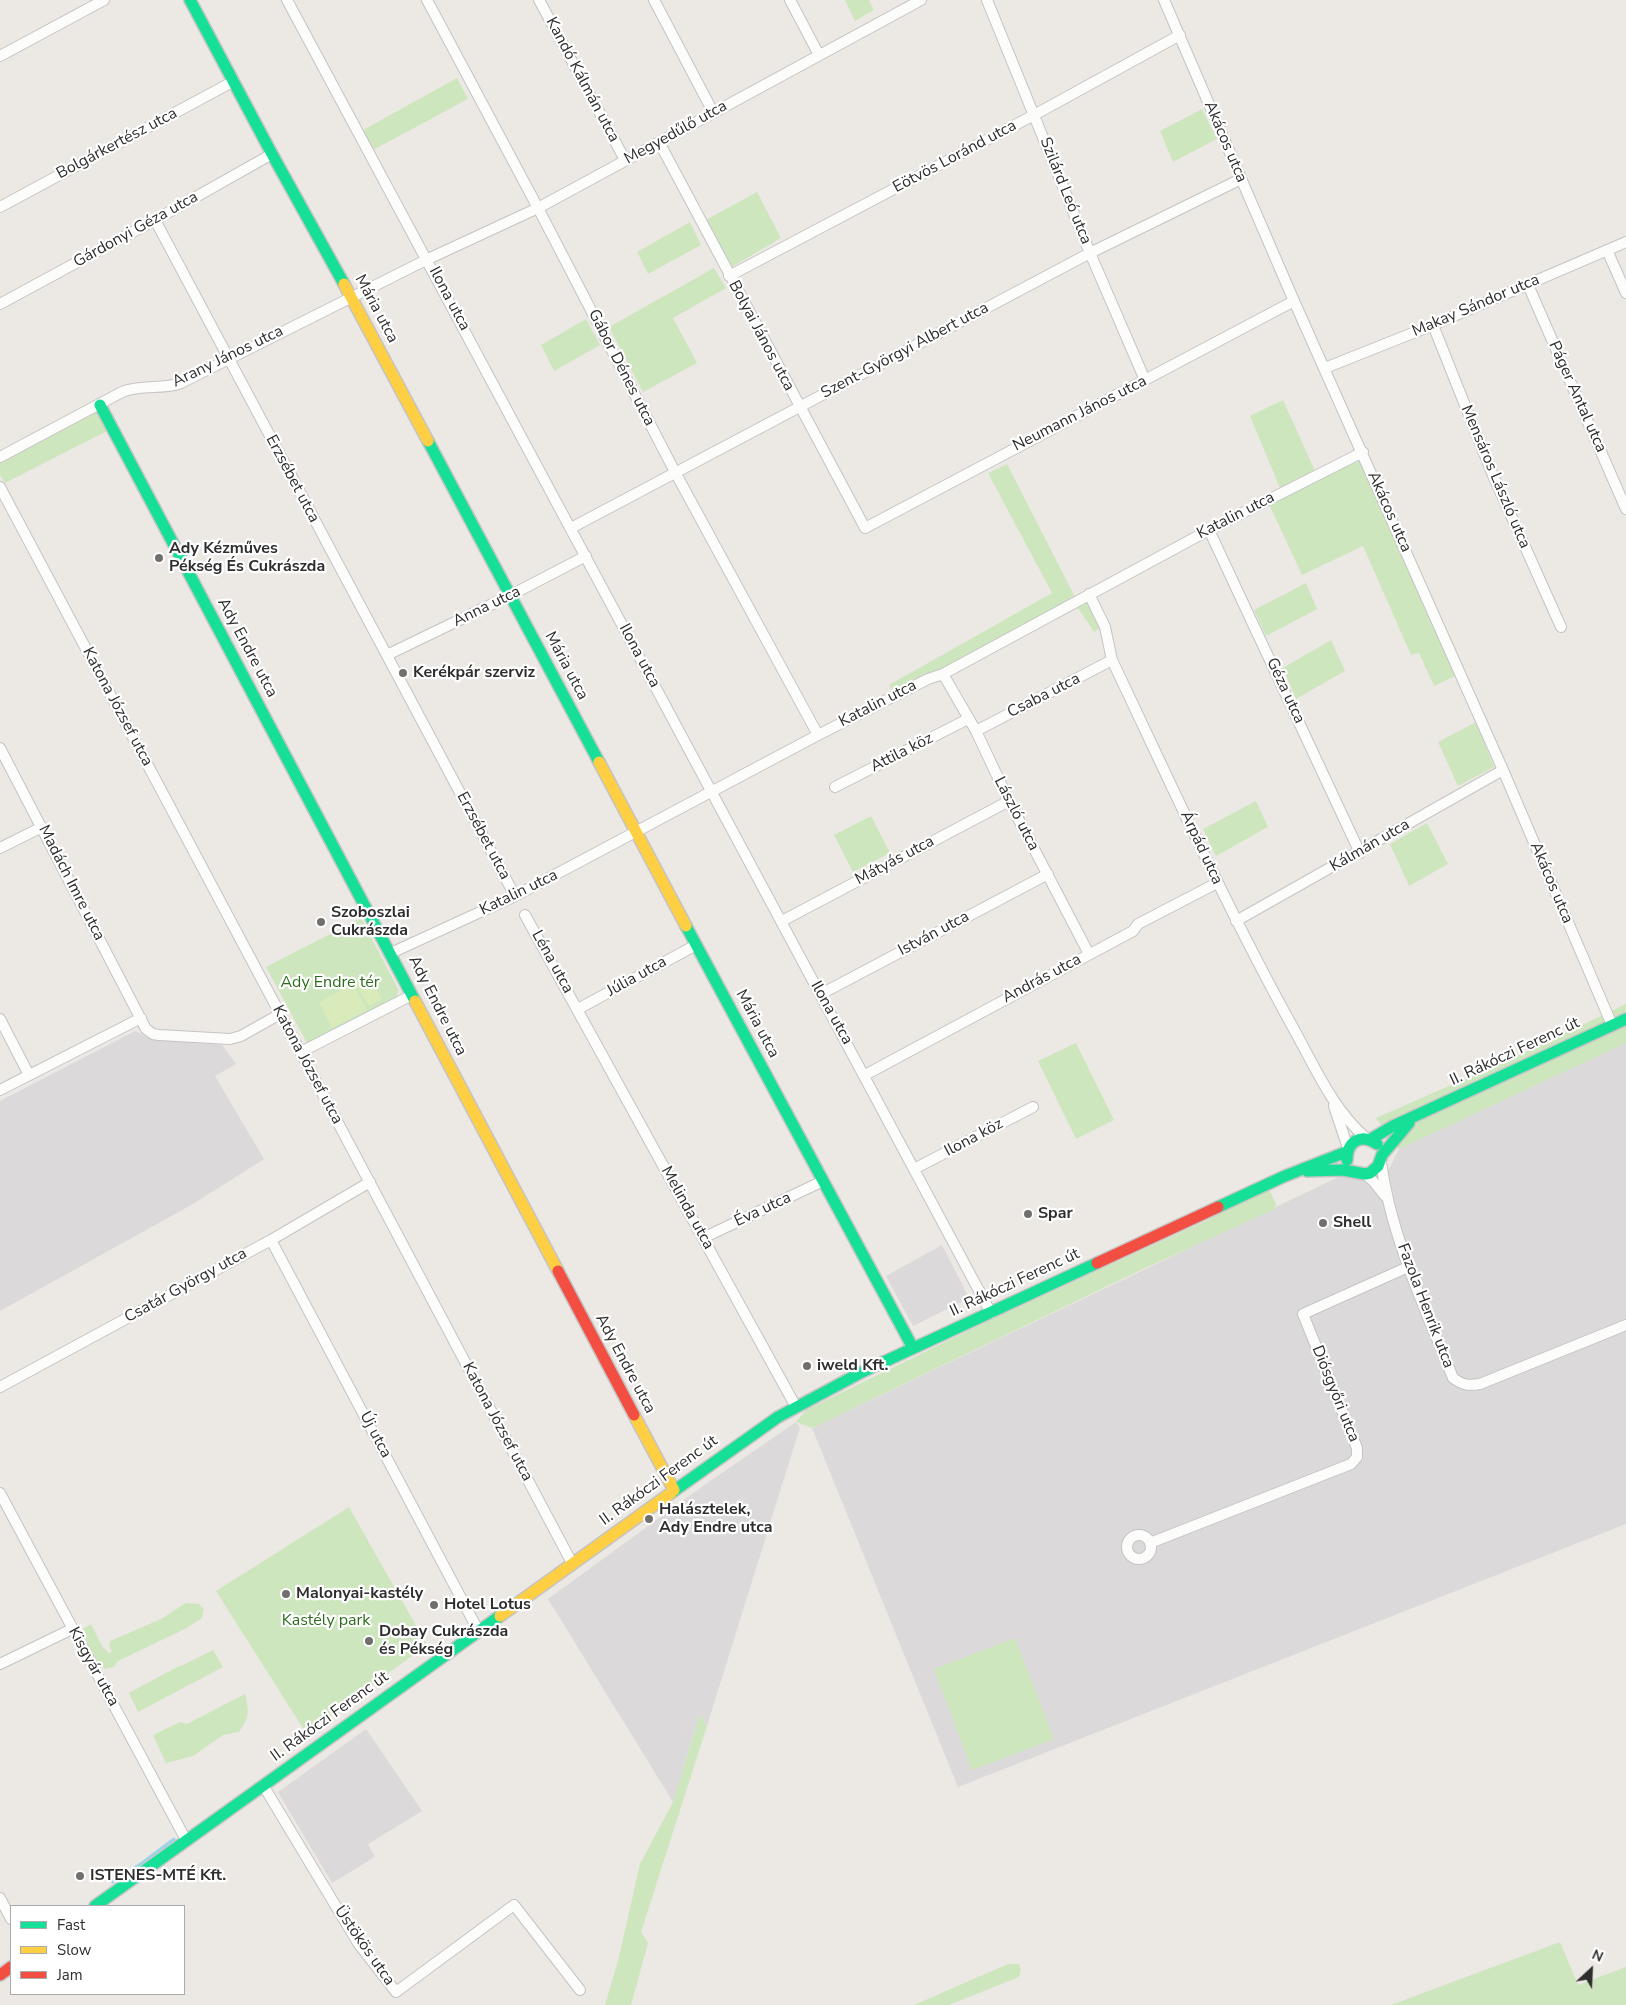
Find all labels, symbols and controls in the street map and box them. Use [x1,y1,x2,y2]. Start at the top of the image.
street label: Kandó Kálmán utca [541,14,623,146]
street label: Megyedűlő utca [621,97,731,169]
street label: Akácos utca [1199,99,1251,185]
street label: Bolgárkertész utca [53,104,181,184]
street label: Eötvös Loránd utca [890,116,1020,198]
street label: Szilárd Leó utca [1035,135,1095,247]
street label: Gárdonyi Géza utca [70,188,202,272]
street label: Ilona utca [424,264,474,334]
street label: Makay Sándor utca [1409,270,1543,342]
street label: Mária utca [350,272,402,346]
street label: Bolyai János utca [724,277,798,395]
street label: Szent-Györgyi Albert utca [818,299,992,403]
street label: Gábor Dénes utca [583,306,659,430]
street label: Arany János utca [169,322,287,392]
street label: Páger Antal utca [1544,338,1610,456]
street label: Neumann János utca [1010,372,1150,456]
street label: Mensáros László utca [1456,402,1534,552]
street label: Erzsébet utca [261,432,323,526]
street label: Akácos utca [1363,469,1415,555]
street label: Katalin utca [1194,488,1278,544]
place label: Ady Kézműves Pékség És Cukrászda [169,539,325,577]
marker: Ady Kézműves Pékség És Cukrászda [153,552,165,564]
street label: Anna utca [450,582,524,632]
street label: Ady Endre utca [213,595,281,701]
street label: Ilona utca [614,621,664,691]
street label: Mária utca [540,629,592,703]
street label: Katona József utca [78,644,156,770]
street label: Géza utca [1261,655,1309,727]
place label: Kerékpár szerviz [413,663,535,683]
marker: Kerékpár szerviz [397,667,409,679]
street label: Csaba utca [1004,670,1084,722]
street label: Katalin utca [836,676,920,732]
street label: Attila köz [868,729,936,777]
street label: László utca [989,774,1043,854]
street label: Erzsébet utca [452,789,514,883]
street label: Árpád utca [1176,808,1226,888]
street label: Kálmán utca [1327,815,1413,877]
street label: Madách Imre utca [34,822,108,944]
street label: Mátyás utca [852,832,938,890]
street label: Akácos utca [1525,840,1577,926]
street label: Katalin utca [477,866,561,920]
place label: Szoboszlai Cukrászda [331,903,410,941]
street label: István utca [895,907,973,961]
marker: Szoboszlai Cukrászda [315,916,327,928]
street label: Léna utca [527,927,577,997]
street label: András utca [999,950,1085,1008]
street label: Ady Endre utca [404,953,470,1059]
street label: Júlia utca [604,953,670,1001]
park label: Ady Endre tér [280,973,380,993]
street label: Ilona utca [806,978,856,1048]
street label: Mária utca [731,987,783,1061]
street label: Katona József utca [268,1002,346,1128]
street label: II. Rákóczi Ferenc út [1447,1014,1583,1090]
street label: Ilona köz [942,1115,1006,1161]
street label: Melinda utca [656,1163,718,1253]
street label: Éva utca [732,1189,794,1231]
place label: Spar [1038,1204,1073,1224]
marker: Spar [1022,1208,1034,1220]
place label: Shell [1333,1213,1371,1233]
marker: Shell [1317,1217,1329,1229]
street label: Fazola Henrik utca [1392,1241,1458,1371]
street label: Csatár György utca [121,1244,251,1328]
street label: II. Rákóczi Ferenc út [947,1245,1083,1321]
street label: Ady Endre utca [591,1311,659,1417]
street label: Diósgyőri utca [1307,1343,1363,1445]
place label: iweld Kft. [817,1356,888,1376]
street label: Katona József utca [458,1359,536,1485]
marker: iweld Kft. [801,1360,813,1372]
street label: Új utca [355,1408,395,1462]
street label: II. Rákóczi Ferenc út [596,1432,722,1530]
place label: Halásztelek, Ady Endre utca [659,1500,772,1538]
marker: Halásztelek, Ady Endre utca [643,1513,655,1525]
place label: Malonyai-kastély [296,1584,423,1604]
marker: Malonyai-kastély [280,1588,292,1600]
place label: Hotel Lotus [444,1595,531,1615]
marker: Hotel Lotus [428,1599,440,1611]
park label: Kastély park [282,1611,370,1631]
place label: Dobay Cukrászda és Pékség [379,1622,508,1660]
street label: Kisgyár utca [63,1624,123,1710]
marker: Dobay Cukrászda és Pékség [363,1635,375,1647]
street label: II. Rákóczi Ferenc út [267,1668,393,1766]
place label: ISTENES-MTÉ Kft. [90,1866,226,1886]
marker: ISTENES-MTÉ Kft. [74,1870,86,1882]
street label: Üstökös utca [330,1903,398,1989]
legend [10,1905,185,1995]
text: Fast [57,1915,85,1935]
text: Slow [57,1940,91,1960]
north arrow [1566,1945,1616,1995]
text: N [1589,1945,1606,1967]
text: Jam [57,1965,83,1985]

